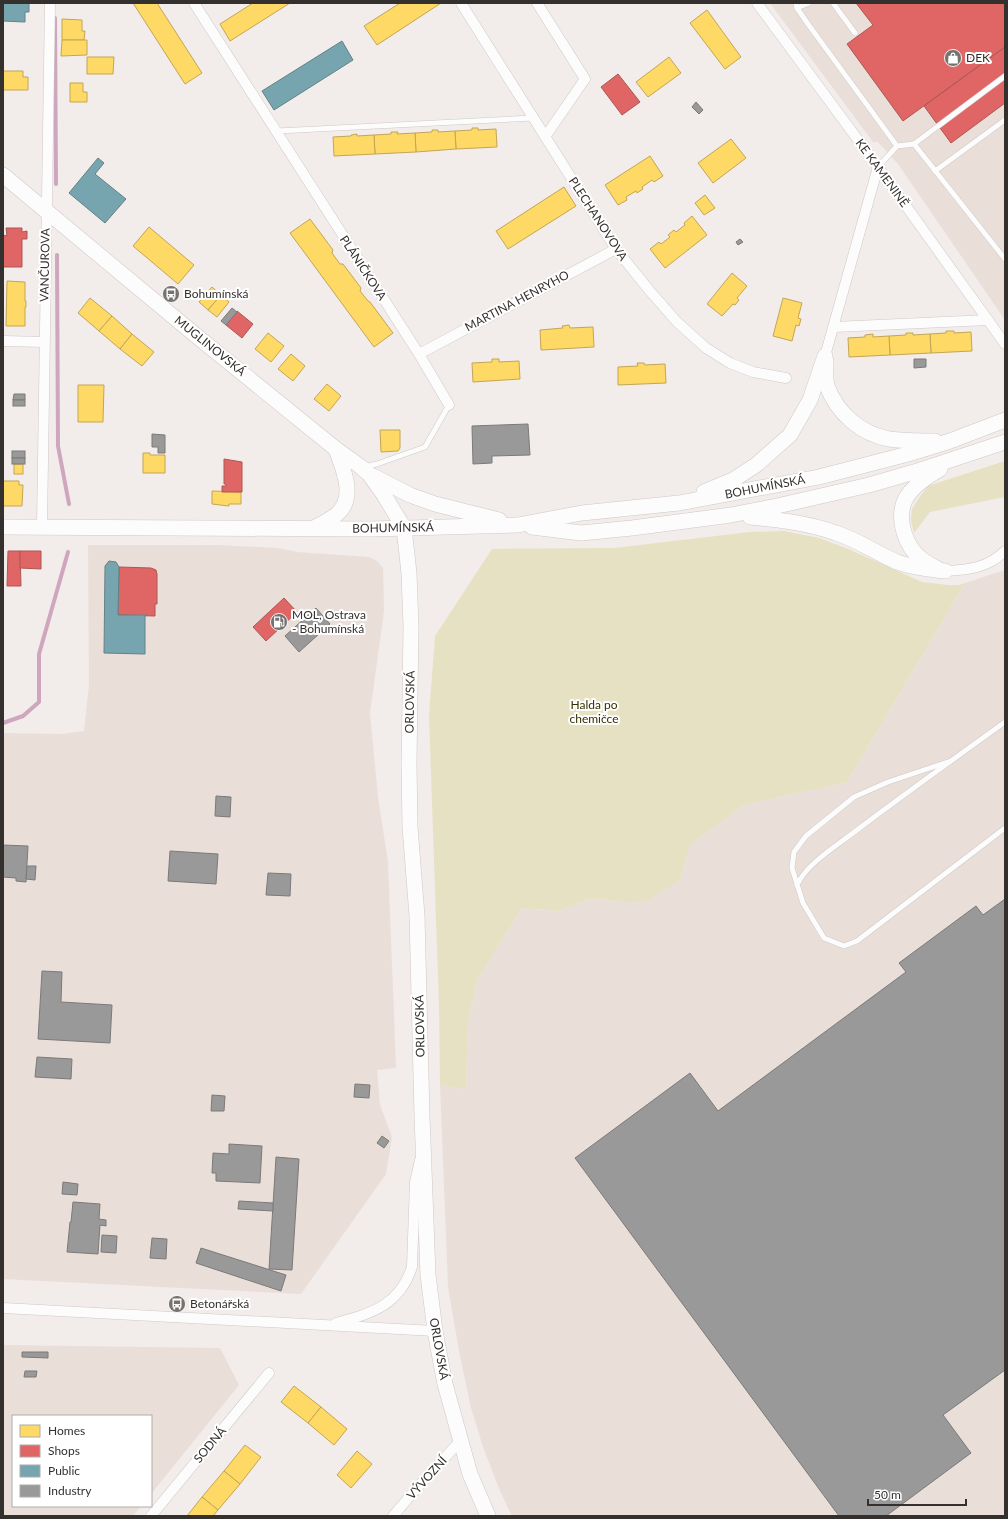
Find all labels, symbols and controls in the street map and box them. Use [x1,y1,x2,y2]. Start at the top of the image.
shop icon: DEK [943,48,963,68]
place label: DEK [966,50,990,65]
street label: KE KAMENINĚ [853,136,912,210]
street label: PLECHANOVOVA [566,174,632,264]
street label: VANČUROVA [36,227,53,302]
street label: PLÁNIČKOVA [337,232,390,304]
street label: MARTINA HENRYHO [462,267,572,334]
bus stop icon: Bohumínská [161,284,181,304]
place label: Bohumínská [184,286,249,301]
street label: MUGLINOVSKÁ [172,312,250,379]
street label: BOHUMÍNSKÁ [723,471,807,502]
street label: BOHUMÍNSKÁ [352,519,435,536]
place label: MOL, Ostrava - Bohumínská [292,607,366,636]
fuel station icon: MOL, Ostrava - Bohumínská [269,612,289,632]
street label: ORLOVSKÁ [401,670,418,734]
park label: Halda po chemičce [569,697,619,726]
street label: ORLOVSKÁ [411,994,428,1058]
bus stop icon: Betonářská [167,1294,187,1314]
place label: Betonářská [190,1296,249,1311]
street label: ORLOVSKÁ [427,1317,452,1382]
legend [12,1415,152,1507]
text: Homes [48,1423,85,1438]
street label: SODNÁ [190,1423,230,1466]
text: Shops [48,1443,80,1458]
street label: VÝVOZNÍ [403,1453,450,1502]
text: Public [48,1463,80,1478]
scale bar [868,1481,966,1507]
text: Industry [48,1483,92,1498]
text: 50 m [874,1487,901,1502]

